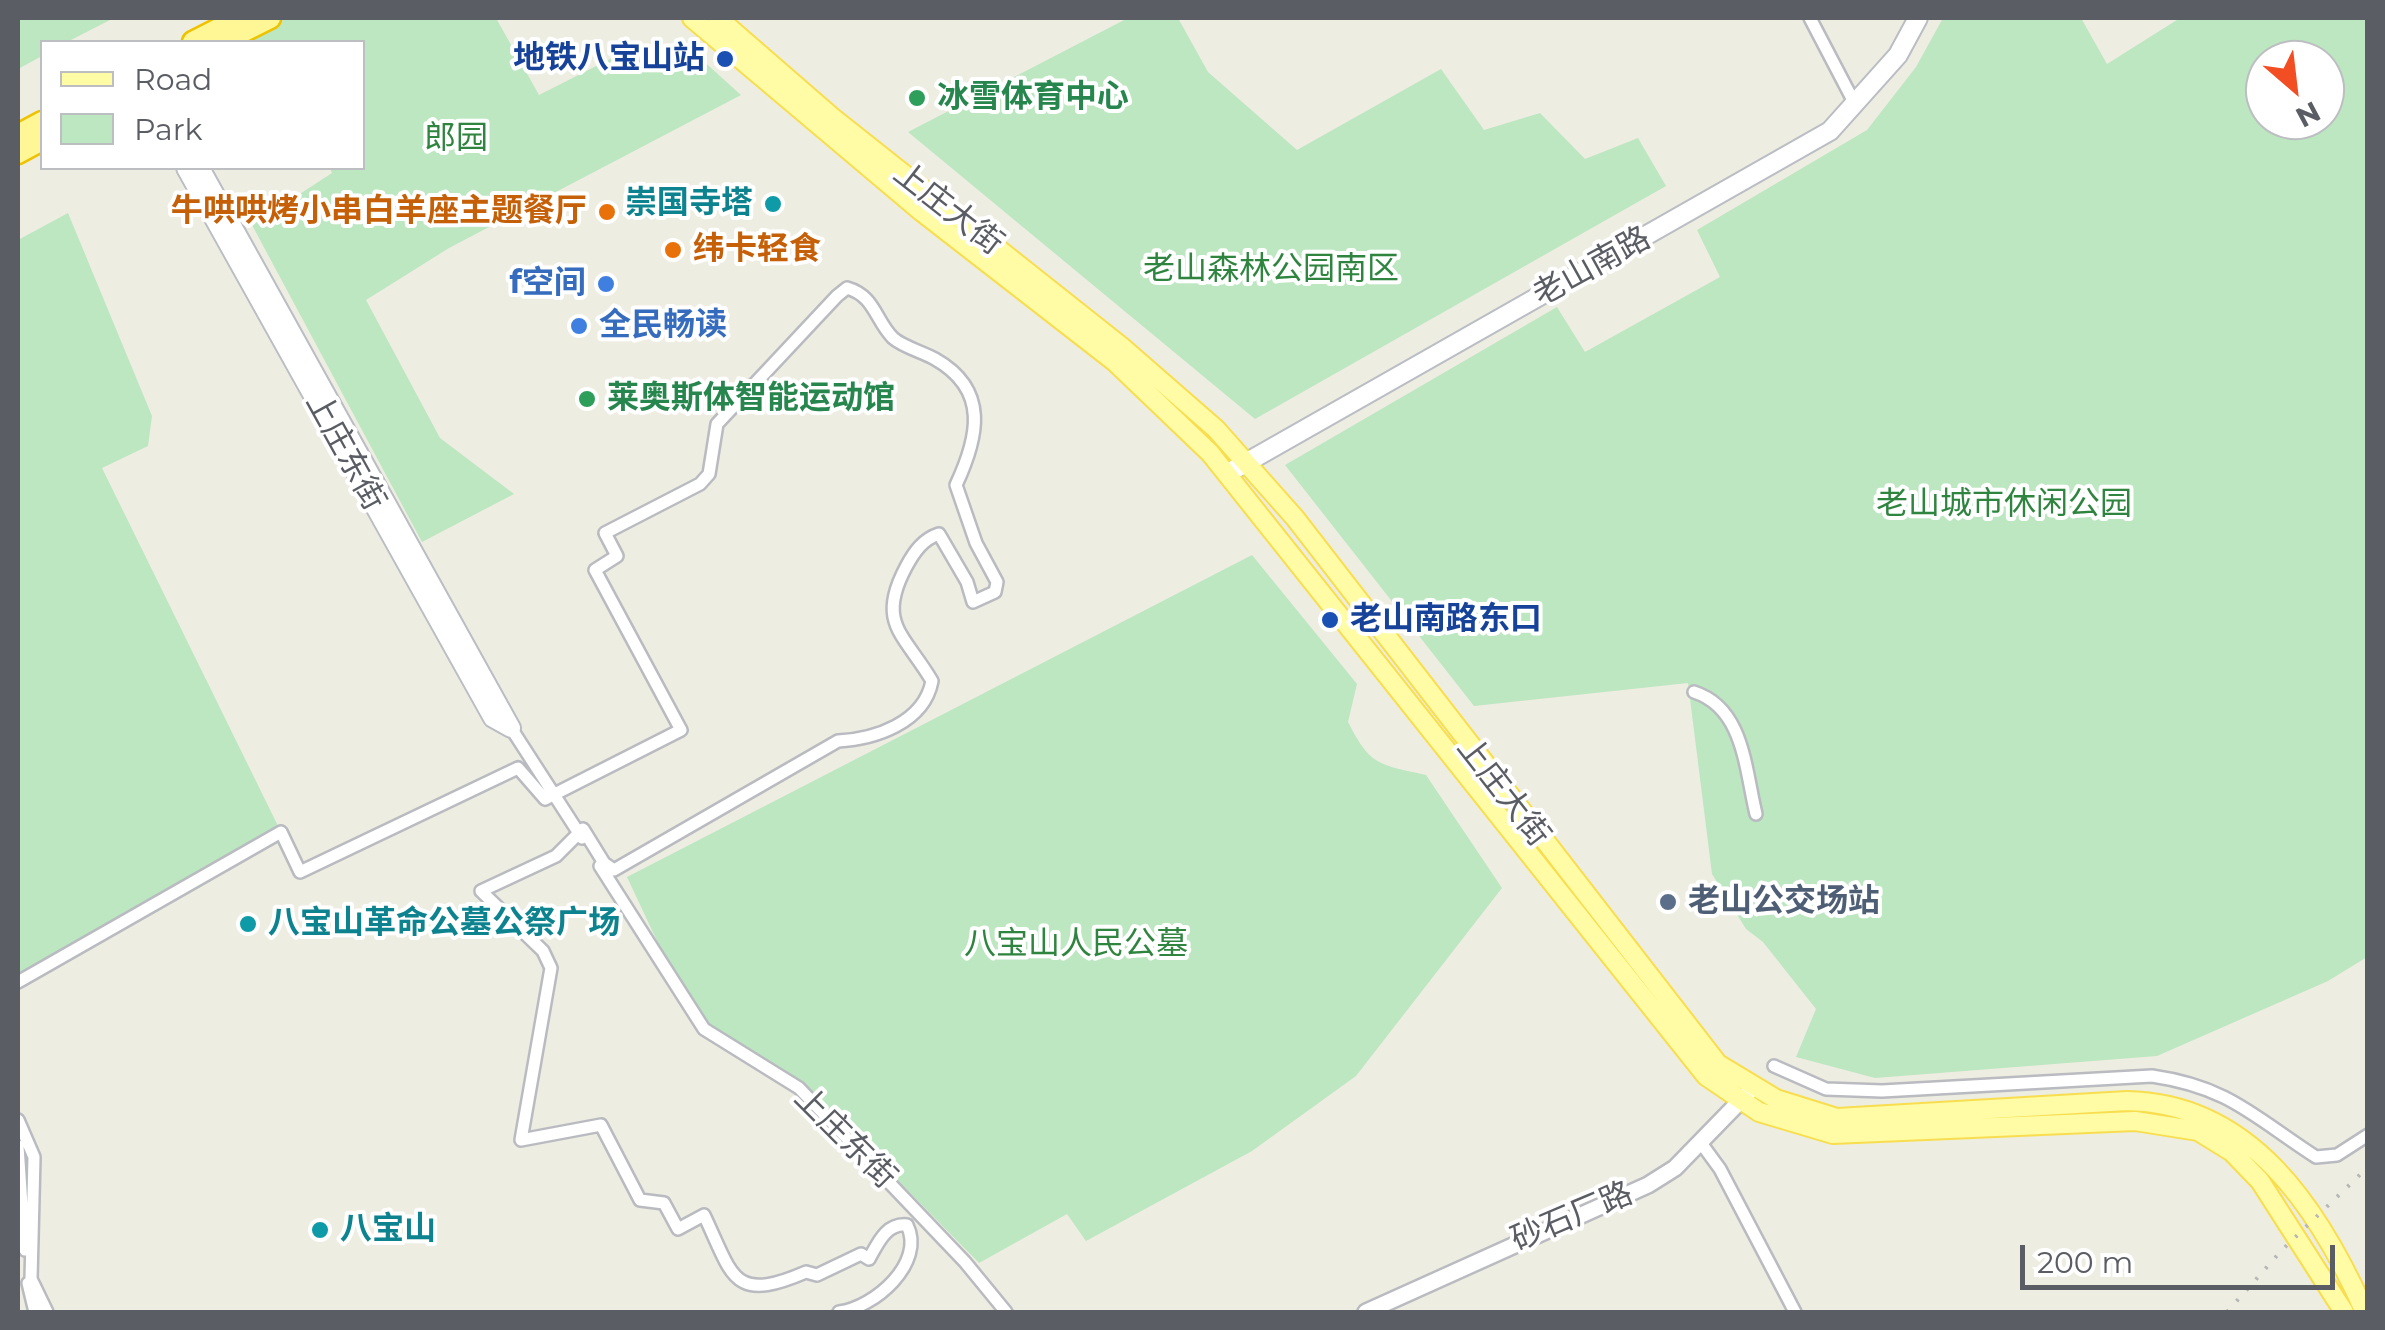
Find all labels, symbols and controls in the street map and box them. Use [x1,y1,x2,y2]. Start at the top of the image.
legend [40,40,365,170]
place label: 地铁八宝山站 [513,40,705,78]
north arrow [2245,40,2345,140]
marker: 地铁八宝山站 [714,48,736,70]
text: Road [134,61,212,98]
place label: 冰雪体育中心 [937,79,1129,117]
marker: 冰雪体育中心 [906,87,928,109]
text: N [2290,94,2326,135]
text: Park [134,111,203,148]
park label: 郎园 [424,120,488,158]
street label: 上庄大街 [886,154,1010,264]
place label: 崇国寺塔 [625,185,753,223]
place label: 牛哄哄烤小串白羊座主题餐厅 [171,193,587,231]
marker: 崇国寺塔 [762,193,784,215]
marker: 牛哄哄烤小串白羊座主题餐厅 [596,201,618,223]
street label: 老山南路 [1527,219,1657,315]
place label: 纬卡轻食 [693,231,821,269]
marker: 纬卡轻食 [662,239,684,261]
park label: 老山森林公园南区 [1143,251,1399,289]
place label: f空间 [510,265,586,303]
marker: f空间 [595,273,617,295]
place label: 全民畅读 [599,307,727,345]
marker: 全民畅读 [568,315,590,337]
place label: 莱奥斯体智能运动馆 [607,380,895,418]
street label: 上庄东街 [297,387,393,517]
marker: 莱奥斯体智能运动馆 [576,388,598,410]
park label: 老山城市休闲公园 [1876,486,2132,524]
place label: 老山南路东口 [1350,601,1542,639]
marker: 老山南路东口 [1319,609,1341,631]
street label: 上庄大街 [1448,730,1558,854]
place label: 老山公交场站 [1688,883,1880,921]
marker: 老山公交场站 [1657,891,1679,913]
place label: 八宝山革命公墓公祭广场 [268,905,620,943]
marker: 八宝山革命公墓公祭广场 [237,913,259,935]
park label: 八宝山人民公墓 [964,926,1188,964]
street label: 上庄东街 [786,1079,904,1197]
street label: 砂石厂路 [1506,1174,1638,1260]
place label: 八宝山 [340,1211,436,1249]
marker: 八宝山 [309,1219,331,1241]
scale bar [2025,1225,2340,1287]
text: 200 m [2037,1244,2133,1281]

